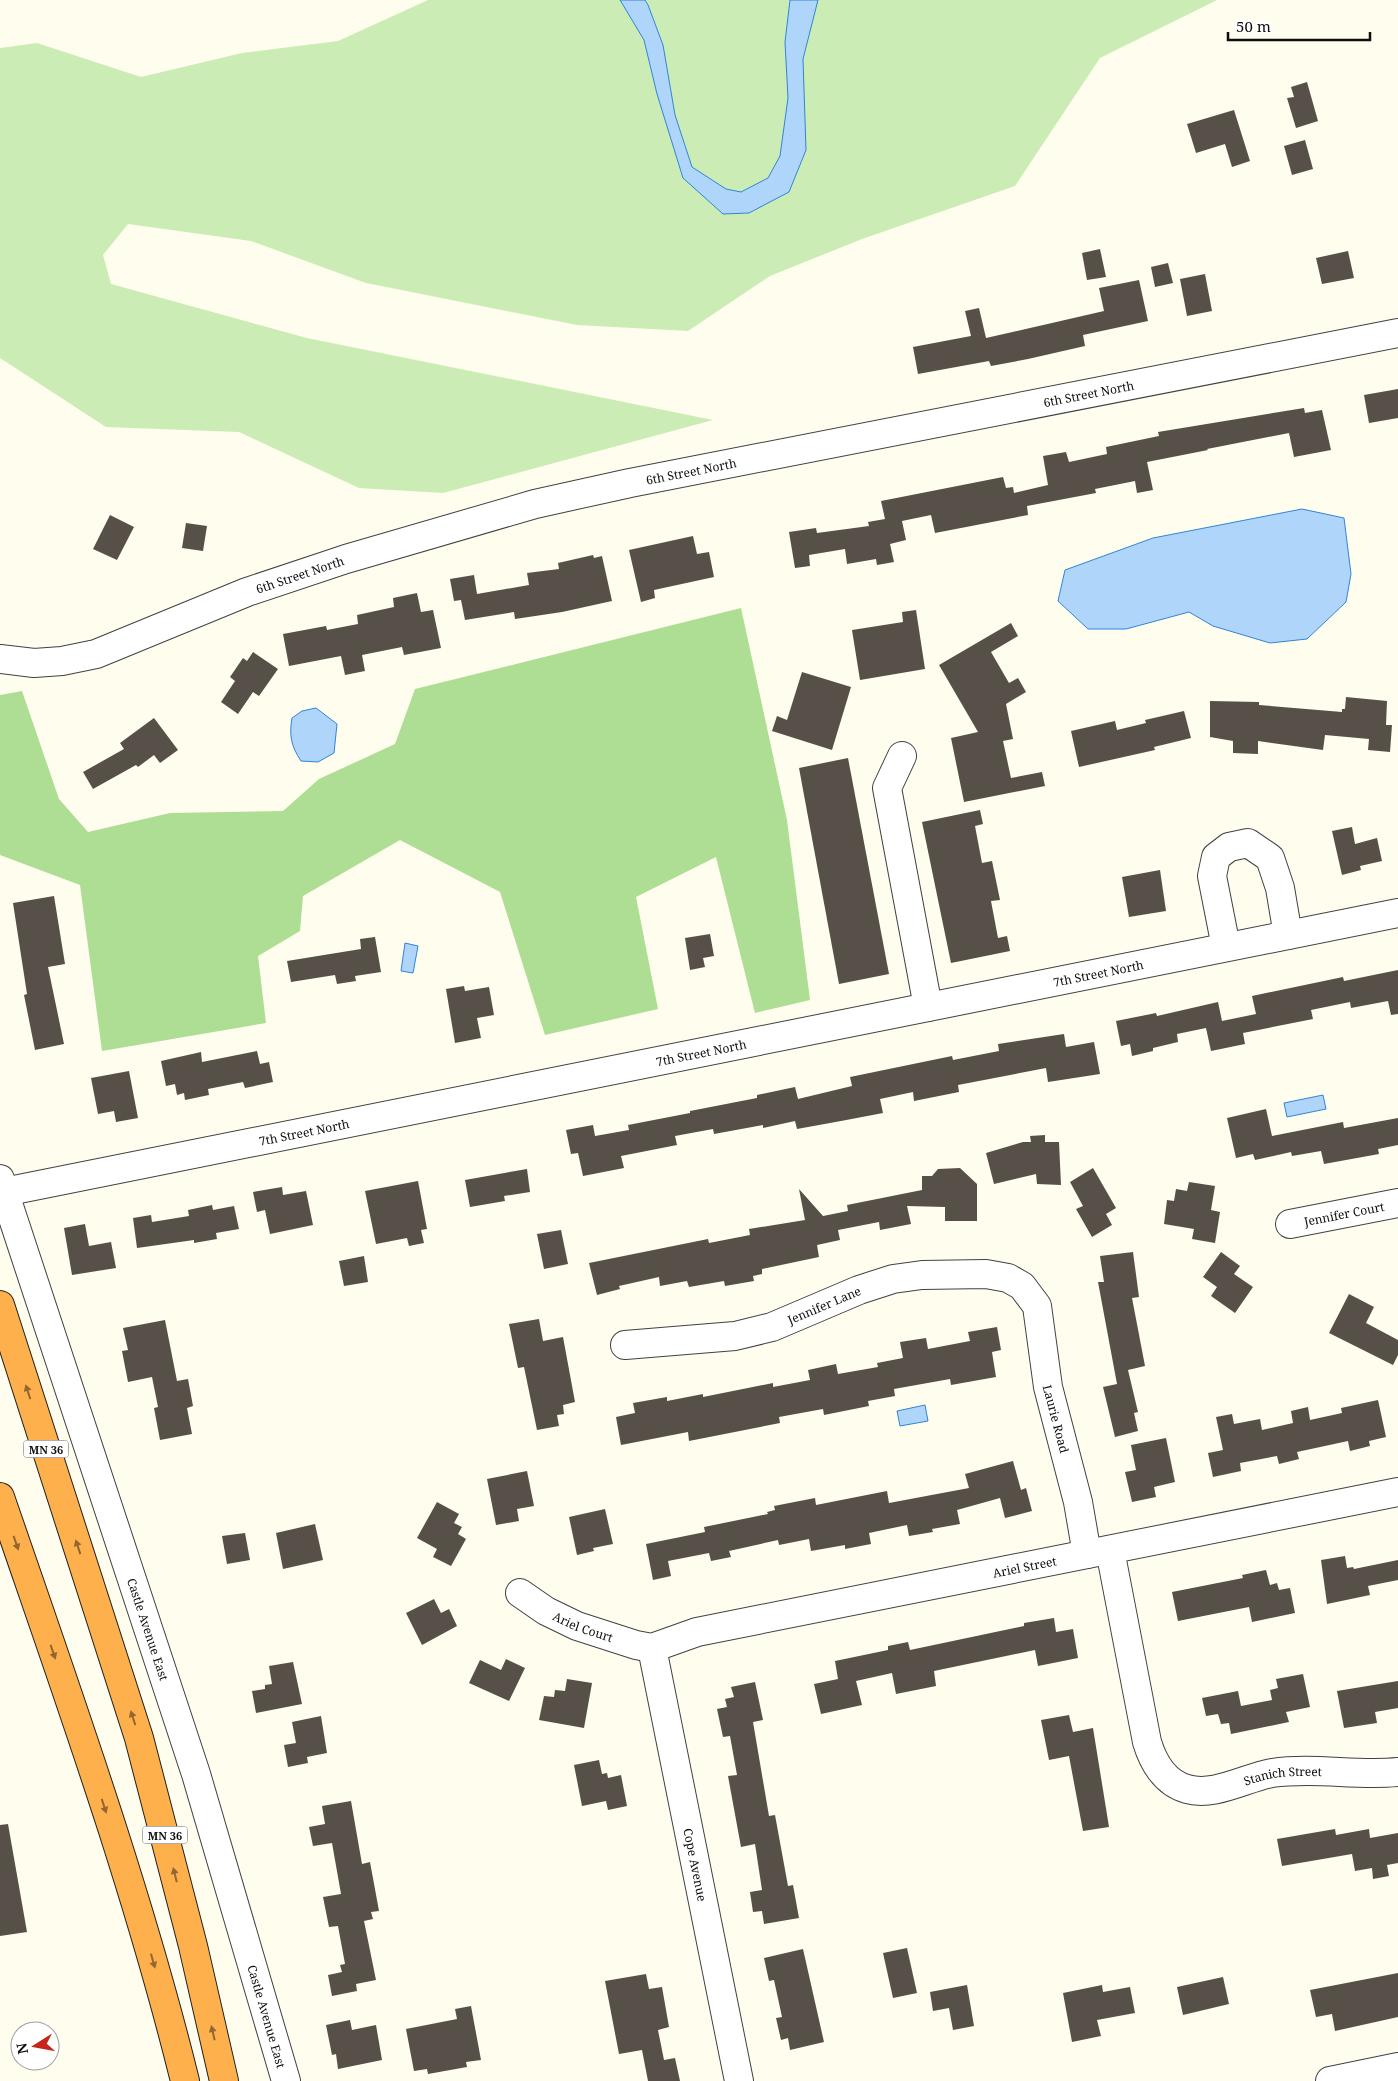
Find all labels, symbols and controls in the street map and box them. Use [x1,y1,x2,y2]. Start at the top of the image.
scale bar [1228,10,1370,42]
text: 50 m [1236,16,1271,36]
street label: 6th Street North [1042,376,1136,411]
street label: 6th Street North [644,454,738,488]
street label: 6th Street North [254,552,347,597]
street label: 7th Street North [1052,956,1145,990]
street label: 7th Street North [654,1035,748,1070]
street label: 7th Street North [257,1115,351,1149]
street label: Jennifer Court [1301,1197,1386,1230]
street label: Jennifer Lane [784,1282,863,1328]
street label: Laurie Road [1039,1383,1073,1455]
one-way arrow [24,1384,32,1399]
road number: MN 36 [23,1440,68,1458]
one-way arrow [13,1536,20,1551]
one-way arrow [74,1539,81,1554]
street label: Ariel Street [991,1552,1058,1581]
street label: Castle Avenue East [123,1576,173,1683]
street label: Ariel Court [550,1607,615,1646]
one-way arrow [50,1644,57,1659]
one-way arrow [129,1711,136,1726]
street label: Stanich Street [1241,1762,1322,1789]
one-way arrow [101,1798,109,1813]
road number: MN 36 [142,1826,188,1844]
street label: Cope Avenue [680,1827,711,1903]
one-way arrow [171,1868,179,1883]
one-way arrow [149,1953,157,1968]
street label: Castle Avenue East [244,1963,290,2070]
north arrow [10,2021,60,2071]
one-way arrow [209,2026,217,2041]
text: N [11,2041,32,2056]

